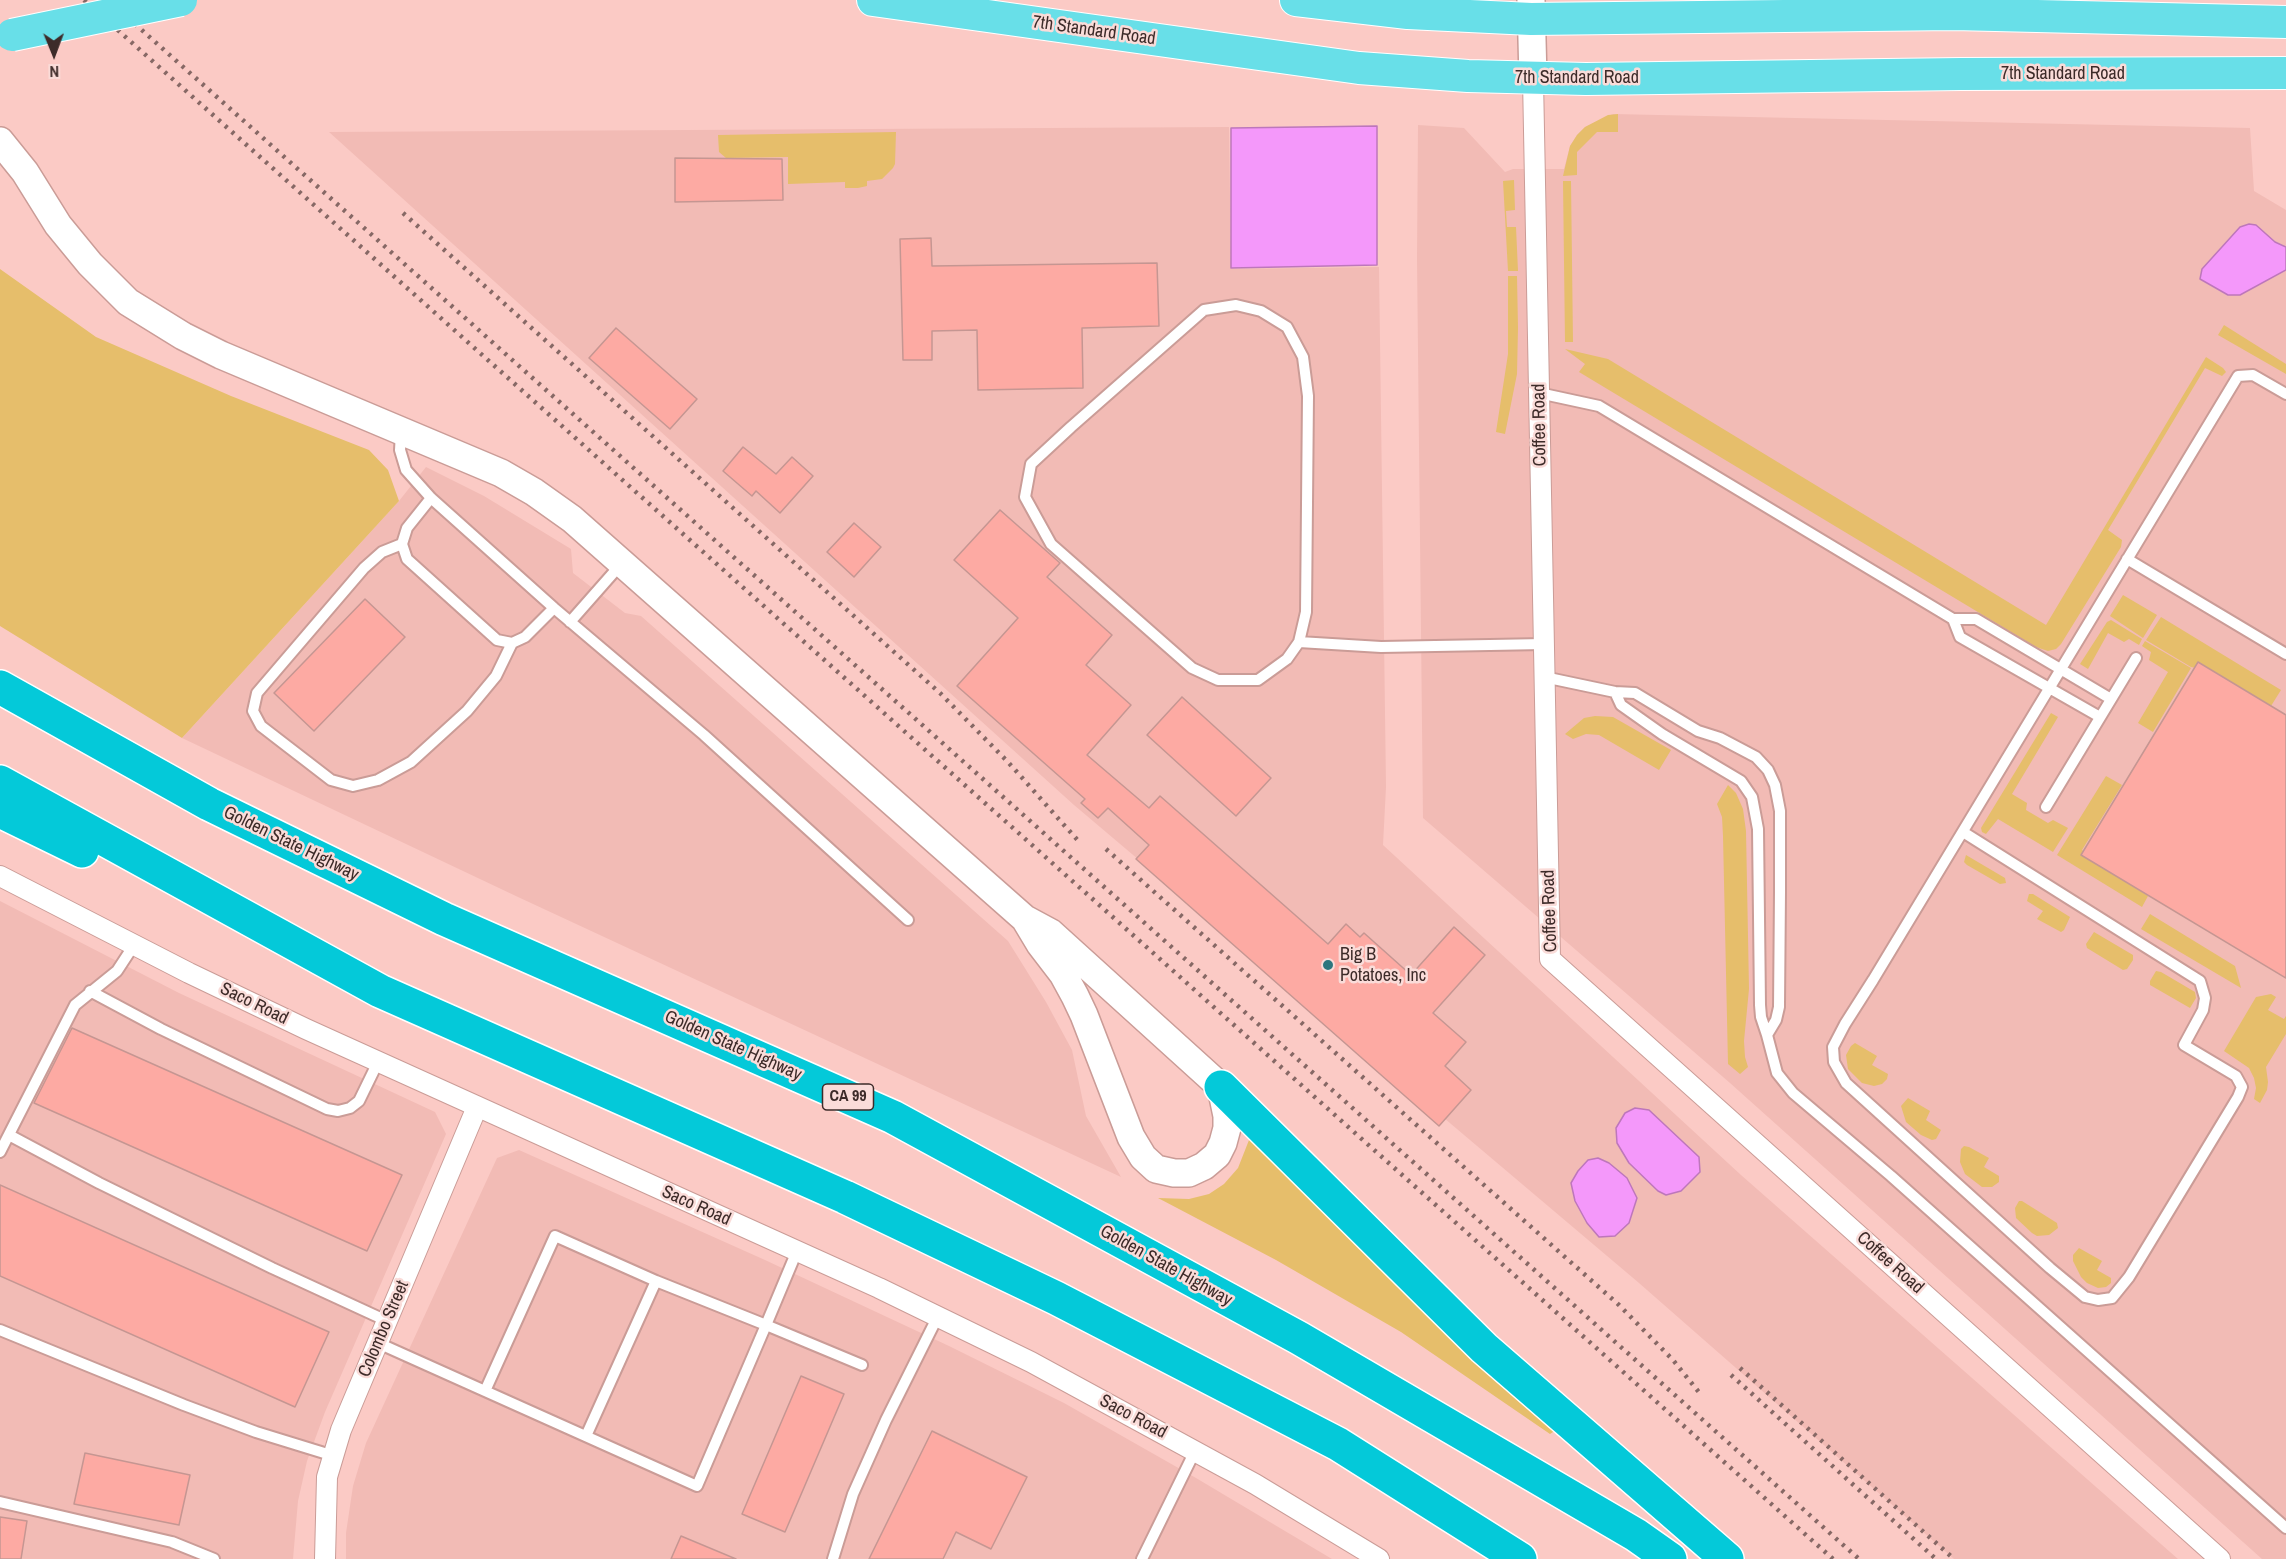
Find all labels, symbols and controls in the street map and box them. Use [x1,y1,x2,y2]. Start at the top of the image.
street label: 7th Standard Road [1031,12,1157,50]
north arrow [24,24,84,84]
text: N [49,61,59,83]
street label: 7th Standard Road [2001,63,2125,85]
street label: 7th Standard Road [1515,67,1639,89]
street label: Coffee Road [1528,384,1552,466]
street label: Golden State Highway [220,802,362,886]
street label: Coffee Road [1538,869,1562,953]
place label: Big B Potatoes, Inc [1340,944,1426,986]
marker: Big B Potatoes, Inc [1321,958,1335,972]
street label: Saco Road [216,978,292,1030]
street label: Golden State Highway [661,1006,805,1086]
road number: CA 99 [822,1084,874,1110]
street label: Saco Road [658,1181,734,1231]
street label: Golden State Highway [1096,1221,1236,1311]
street label: Coffee Road [1852,1227,1928,1299]
street label: Colombo Street [354,1278,414,1380]
street label: Saco Road [1096,1390,1170,1444]

